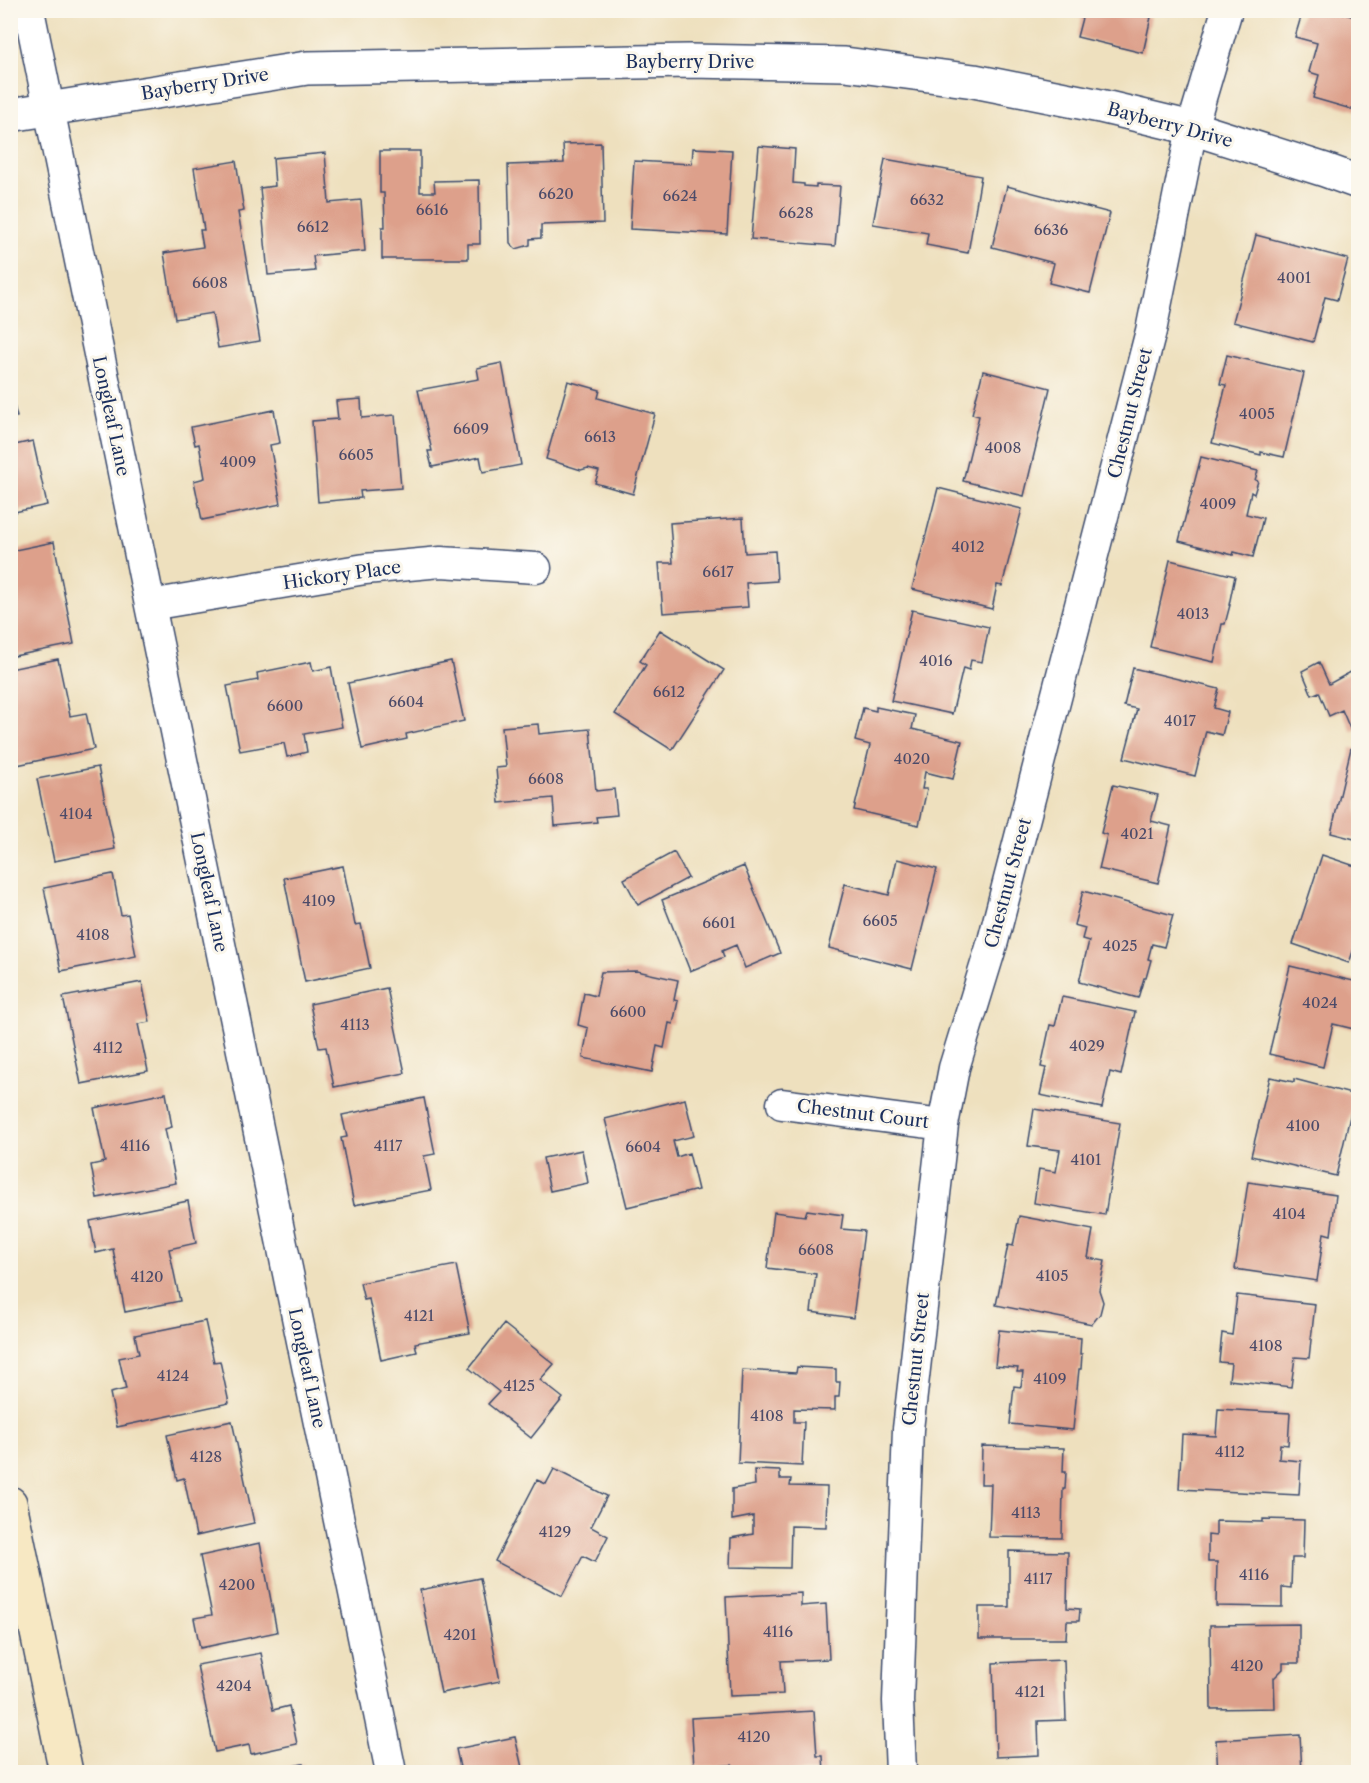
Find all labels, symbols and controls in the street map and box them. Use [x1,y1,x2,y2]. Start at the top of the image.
street label: Bayberry Drive [626,51,754,73]
street label: Bayberry Drive [140,63,270,105]
street label: Bayberry Drive [1105,98,1235,152]
house number: 6620 [538,184,574,203]
house number: 6624 [663,186,697,205]
house number: 6632 [910,190,944,209]
house number: 6616 [416,200,449,219]
house number: 6628 [778,203,814,222]
house number: 6612 [297,217,329,236]
house number: 6636 [1034,220,1069,239]
house number: 4001 [1277,268,1312,287]
house number: 6608 [192,273,228,292]
street label: Chestnut Street [1103,345,1157,481]
street label: Longleaf Lane [88,354,134,478]
house number: 4005 [1239,404,1275,423]
house number: 6609 [453,419,489,438]
house number: 6613 [584,427,616,446]
house number: 4008 [985,438,1021,457]
house number: 6605 [338,445,374,464]
house number: 4009 [220,452,256,471]
house number: 4009 [1200,494,1236,513]
house number: 4012 [951,537,985,556]
street label: Hickory Place [281,556,403,594]
house number: 6617 [702,562,734,581]
house number: 4013 [1177,604,1209,623]
house number: 4016 [919,651,953,670]
house number: 6612 [653,682,685,701]
house number: 6604 [388,692,424,711]
house number: 6600 [267,696,303,715]
house number: 4017 [1164,711,1197,730]
house number: 4020 [894,749,930,768]
house number: 6608 [528,769,564,788]
house number: 4104 [59,804,93,823]
street label: Chestnut Street [980,815,1036,950]
house number: 4021 [1120,824,1154,843]
street label: Longleaf Lane [186,830,232,954]
house number: 4109 [302,891,336,910]
house number: 6605 [862,911,898,930]
house number: 6601 [702,913,736,932]
house number: 4108 [76,925,110,944]
house number: 4025 [1103,936,1137,955]
house number: 4024 [1302,993,1338,1012]
house number: 6600 [610,1002,646,1021]
house number: 4113 [340,1015,370,1034]
house number: 4029 [1069,1036,1105,1055]
house number: 4112 [93,1038,123,1057]
street label: Chestnut Court [796,1095,931,1133]
house number: 4100 [1286,1116,1320,1135]
house number: 4116 [120,1136,150,1155]
house number: 4117 [374,1136,403,1155]
house number: 6604 [625,1137,661,1156]
house number: 4101 [1071,1150,1102,1169]
house number: 4104 [1272,1204,1306,1223]
house number: 6608 [798,1240,834,1259]
house number: 4105 [1036,1266,1068,1285]
house number: 4120 [130,1267,164,1286]
street label: Chestnut Street [898,1291,934,1427]
street label: Longleaf Lane [284,1306,330,1430]
house number: 4121 [404,1306,435,1325]
house number: 4108 [1249,1336,1283,1355]
house number: 4124 [157,1366,189,1385]
house number: 4109 [1033,1369,1067,1388]
house number: 4125 [503,1376,535,1395]
house number: 4108 [750,1406,784,1425]
house number: 4112 [1215,1442,1245,1461]
house number: 4128 [190,1447,222,1466]
house number: 4113 [1011,1503,1041,1522]
house number: 4129 [539,1522,571,1541]
house number: 4116 [1239,1565,1269,1584]
house number: 4117 [1024,1569,1053,1588]
house number: 4200 [219,1575,255,1594]
house number: 4116 [763,1622,793,1641]
house number: 4201 [443,1625,477,1644]
house number: 4120 [1230,1656,1264,1675]
house number: 4204 [216,1676,252,1695]
house number: 4121 [1015,1682,1046,1701]
house number: 4120 [737,1727,771,1746]

